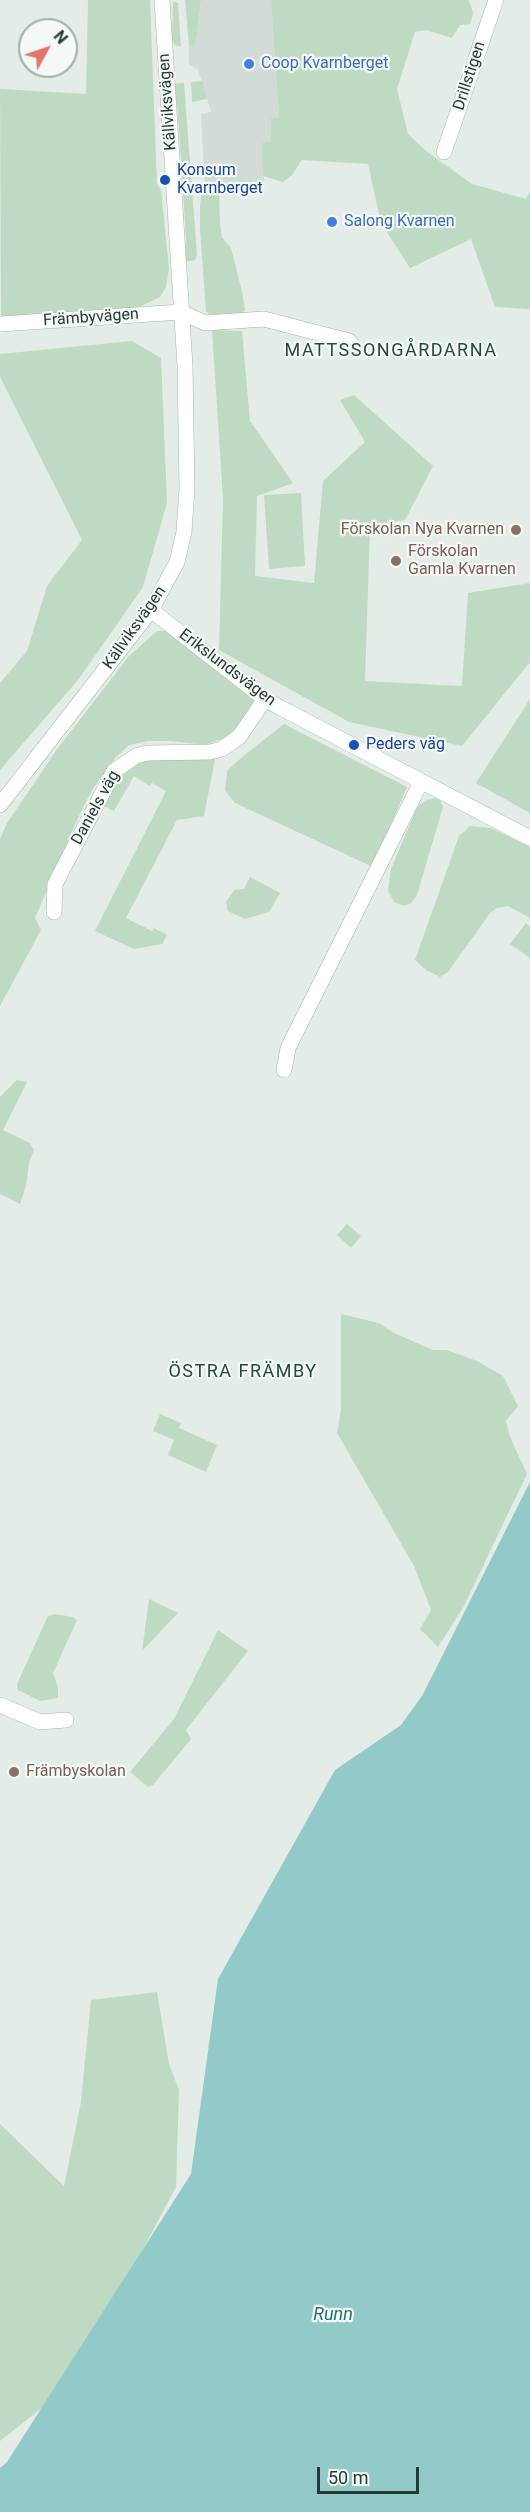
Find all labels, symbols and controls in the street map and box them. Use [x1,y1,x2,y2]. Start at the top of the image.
north arrow [18,18,78,78]
text: N [50,27,72,48]
street label: Drillstigen [450,39,490,113]
street label: Källviksvägen [155,53,181,151]
place label: Coop Kvarnberget [261,54,388,74]
marker: Coop Kvarnberget [242,57,256,71]
place label: Konsum Kvarnberget [177,161,263,199]
marker: Konsum Kvarnberget [158,173,172,187]
place label: Salong Kvarnen [344,212,455,232]
marker: Salong Kvarnen [325,215,339,229]
street label: Främbyvägen [43,305,139,331]
district label: MATTSSONGÅRDARNA [285,340,497,362]
place label: Förskolan Nya Kvarnen [341,520,504,540]
marker: Förskolan Nya Kvarnen [509,523,523,537]
place label: Förskolan Gamla Kvarnen [408,542,516,580]
marker: Förskolan Gamla Kvarnen [389,554,403,568]
street label: Källviksvägen [99,583,171,673]
street label: Erikslundsvägen [175,625,279,711]
place label: Peders väg [366,735,445,755]
marker: Peders väg [347,738,361,752]
street label: Daniels väg [68,768,124,848]
district label: ÖSTRA FRÄMBY [168,1361,318,1383]
place label: Främbyskolan [26,1762,126,1782]
marker: Främbyskolan [7,1765,21,1779]
water label: Runn [313,2304,353,2326]
scale bar [320,2455,422,2493]
text: 50 m [328,2467,368,2488]

